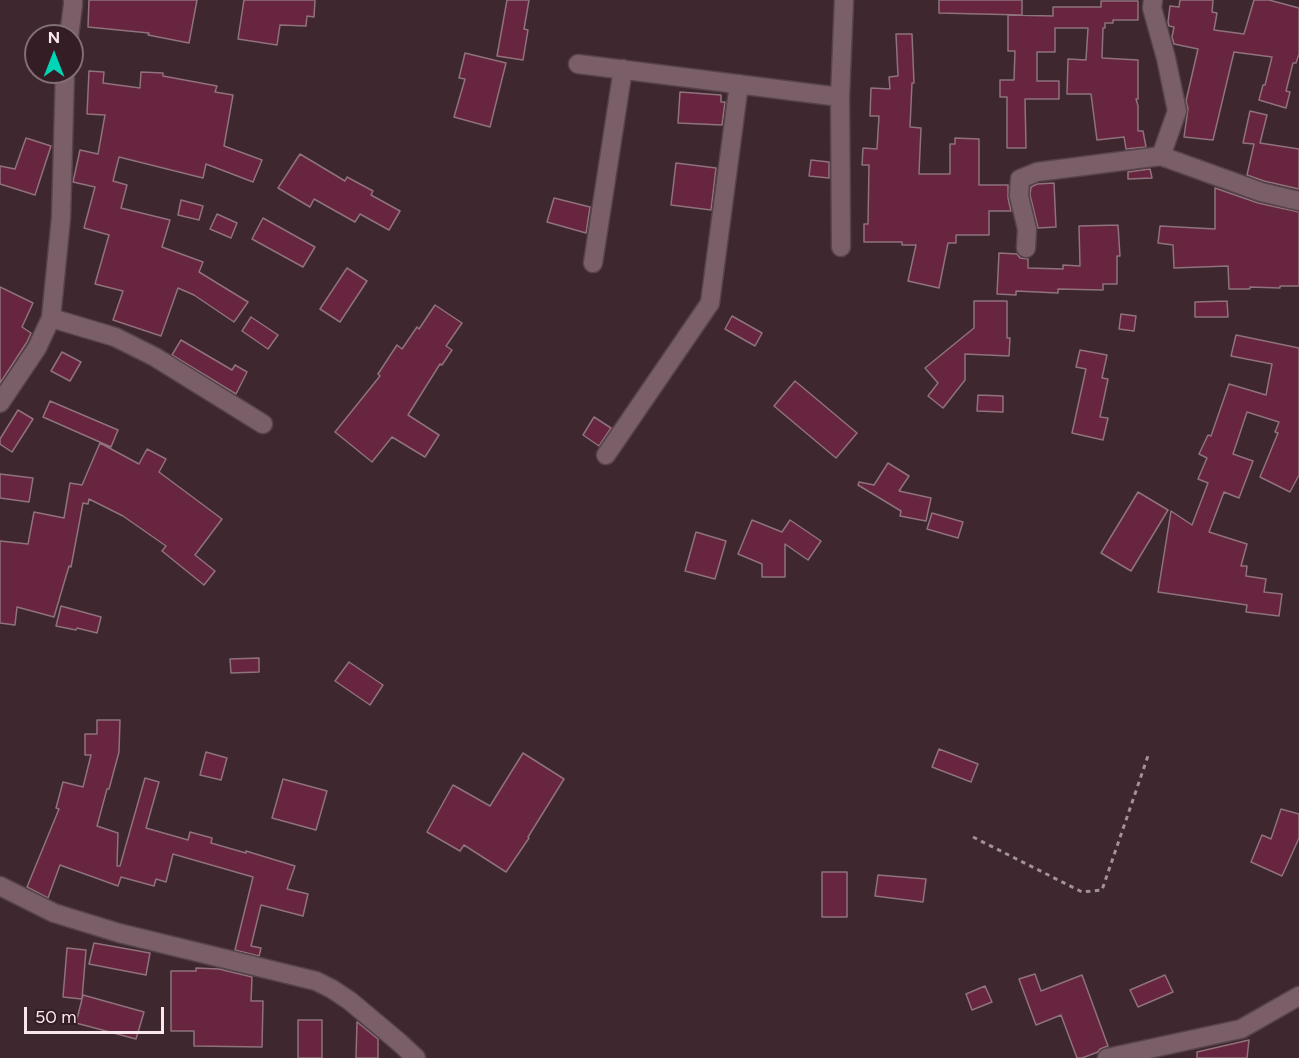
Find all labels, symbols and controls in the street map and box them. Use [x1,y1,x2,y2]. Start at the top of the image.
north arrow [24,24,84,84]
text: N [48,28,60,47]
scale bar [27,995,166,1033]
text: 50 m [35,1006,77,1028]

